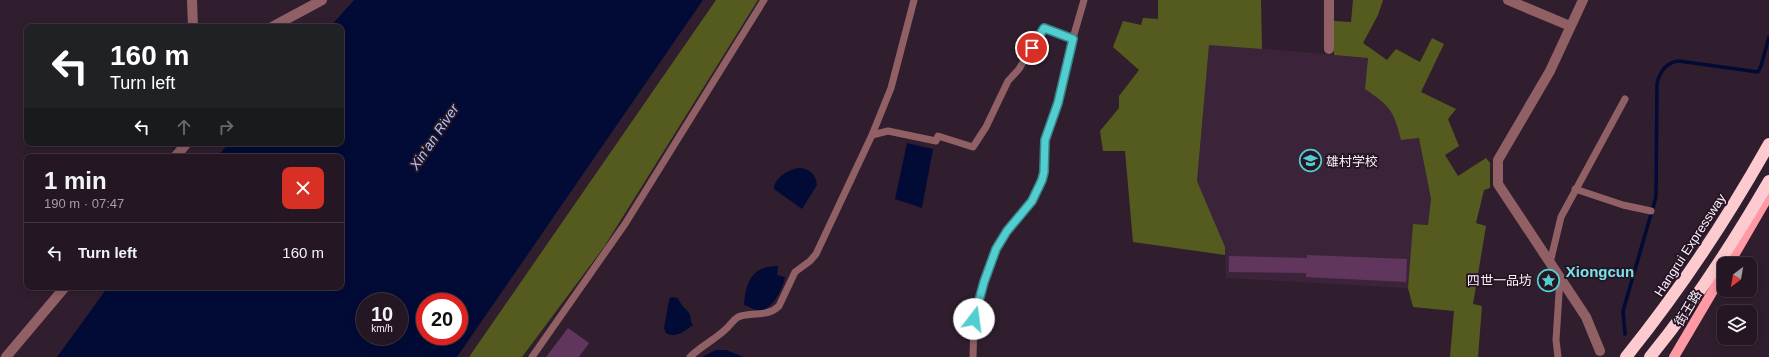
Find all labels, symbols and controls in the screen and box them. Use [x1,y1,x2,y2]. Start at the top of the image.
pin [1015,31,1049,65]
icon: arrive [1021,37,1043,59]
icon: left [44,40,96,92]
text: 160 m [110,40,189,71]
text: Turn left [110,73,175,93]
water label: Xin’an River [406,100,462,174]
icon: left [131,116,153,138]
icon: ahead [173,116,195,138]
icon: right [215,116,237,138]
school or university icon: 雄村学校 [1298,148,1324,174]
place label: 雄村学校 [1326,154,1378,169]
text: 1 min [44,167,107,194]
button: close [282,167,324,209]
street label: Hangrui Expressway [1651,191,1729,299]
text: 190 m · 07:47 [44,196,124,211]
icon: left [44,242,66,264]
text: Turn left [78,244,137,261]
text: 160 m [282,244,324,261]
north arrow [1717,257,1757,297]
map controls [1717,257,1757,345]
district label: Xiongcun [1566,263,1634,280]
place icon: 四世一品坊 [1535,267,1561,293]
place label: 四世一品坊 [1467,273,1532,288]
street label: 街王路 [1672,287,1704,329]
speed limit sign: 20 [416,293,468,345]
position arrow [953,298,995,340]
text: 10 [371,303,393,325]
button: layers [1717,305,1757,345]
text: km/h [371,323,393,334]

